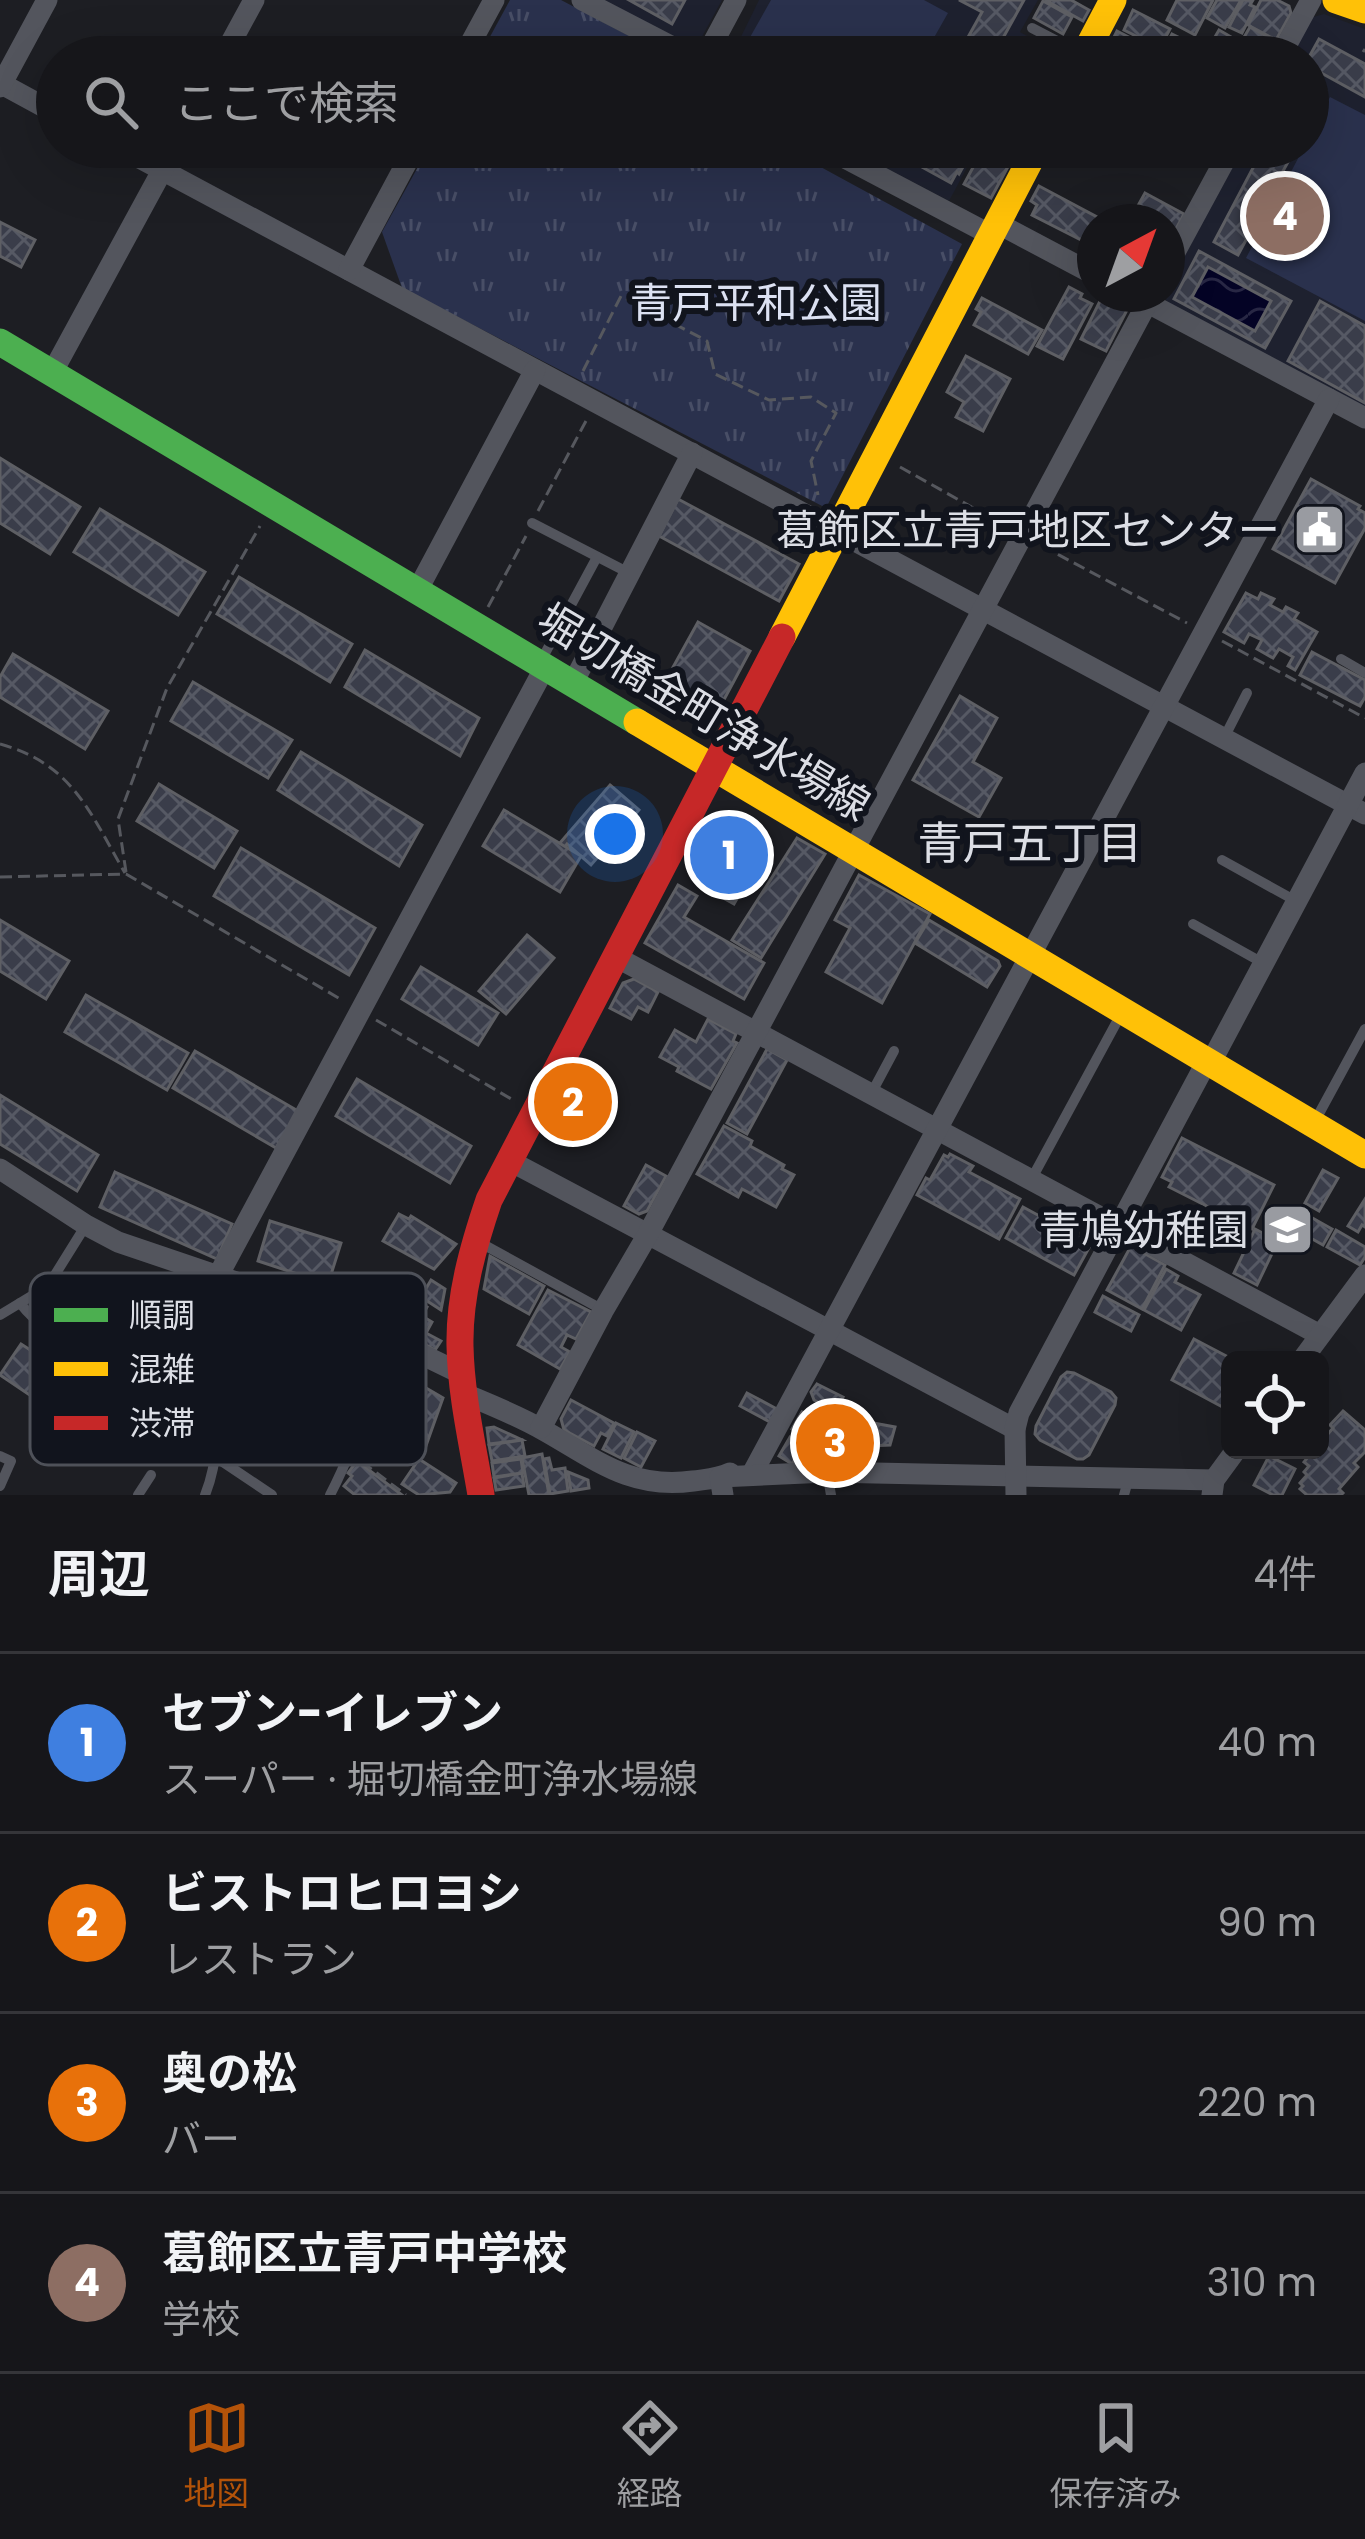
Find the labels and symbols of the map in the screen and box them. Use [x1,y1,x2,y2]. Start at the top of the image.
pin: 4 [1246,171,1324,261]
north arrow [1077,204,1185,312]
park label: 青戸平和公園 [630,274,882,333]
place label: 葛飾区立青戸地区センター [776,501,1280,560]
public building icon: 葛飾区立青戸地区センター [1291,502,1347,558]
street label: 堀切橋金町浄水場線 [527,590,881,835]
your location [585,804,645,864]
pin: 1 [690,810,768,900]
district label: 青戸五丁目 [917,812,1143,875]
pin: 2 [534,1057,612,1147]
place label: 青鳩幼稚園 [1039,1201,1249,1260]
school or university icon: 青鳩幼稚園 [1260,1202,1316,1258]
legend [30,1273,426,1465]
text: 順調 [129,1292,195,1339]
text: 混雑 [129,1346,195,1393]
pin: 3 [796,1398,874,1488]
text: 渋滞 [129,1400,195,1447]

